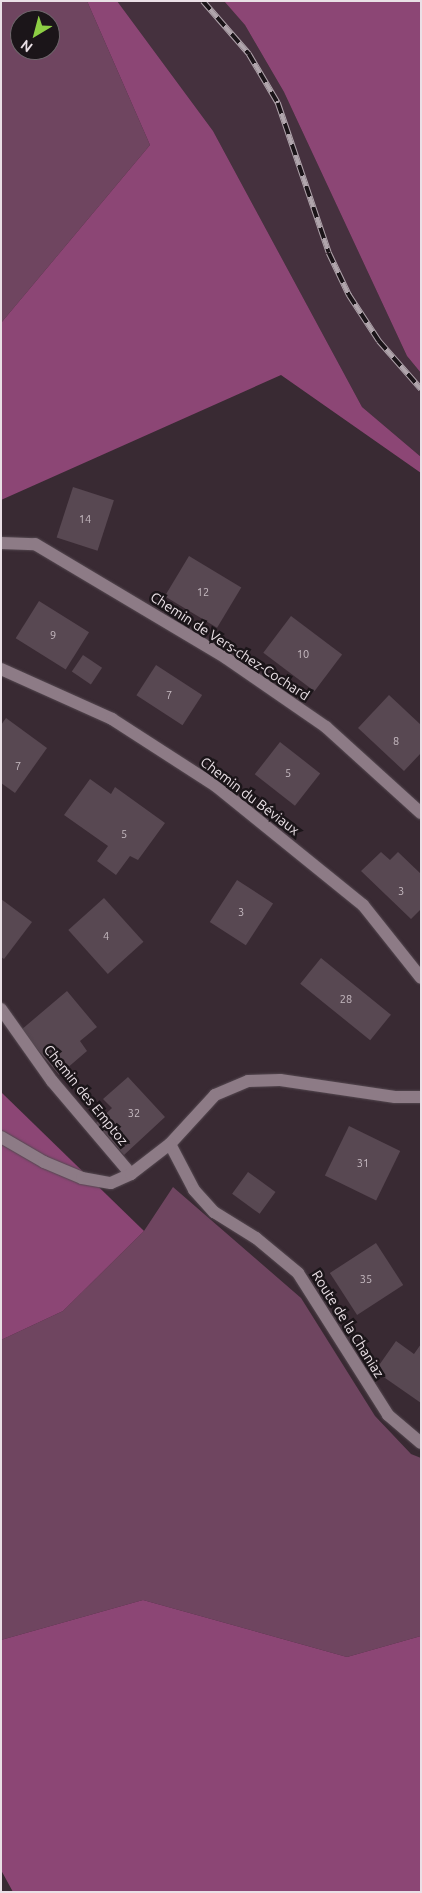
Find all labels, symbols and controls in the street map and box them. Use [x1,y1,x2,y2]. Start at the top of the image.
north arrow [10,10,60,60]
text: N [18,37,36,56]
house number: 14 [79,512,91,526]
house number: 12 [197,585,209,599]
street label: Chemin de Vers-chez-Cochard [147,588,313,704]
house number: 9 [50,628,56,642]
house number: 10 [297,647,309,661]
house number: 7 [166,688,172,702]
house number: 8 [393,734,399,748]
street label: Chemin du Béviaux [197,753,303,839]
house number: 7 [15,759,21,773]
house number: 5 [285,766,291,780]
house number: 5 [121,827,127,841]
house number: 3 [398,884,404,898]
house number: 3 [238,905,244,919]
house number: 4 [103,929,109,943]
house number: 28 [340,992,352,1006]
street label: Chemin des Emptoz [40,1041,132,1149]
house number: 32 [128,1106,140,1120]
house number: 31 [357,1156,369,1170]
street label: Route de la Chaniaz [308,1267,388,1381]
house number: 35 [360,1272,372,1286]

